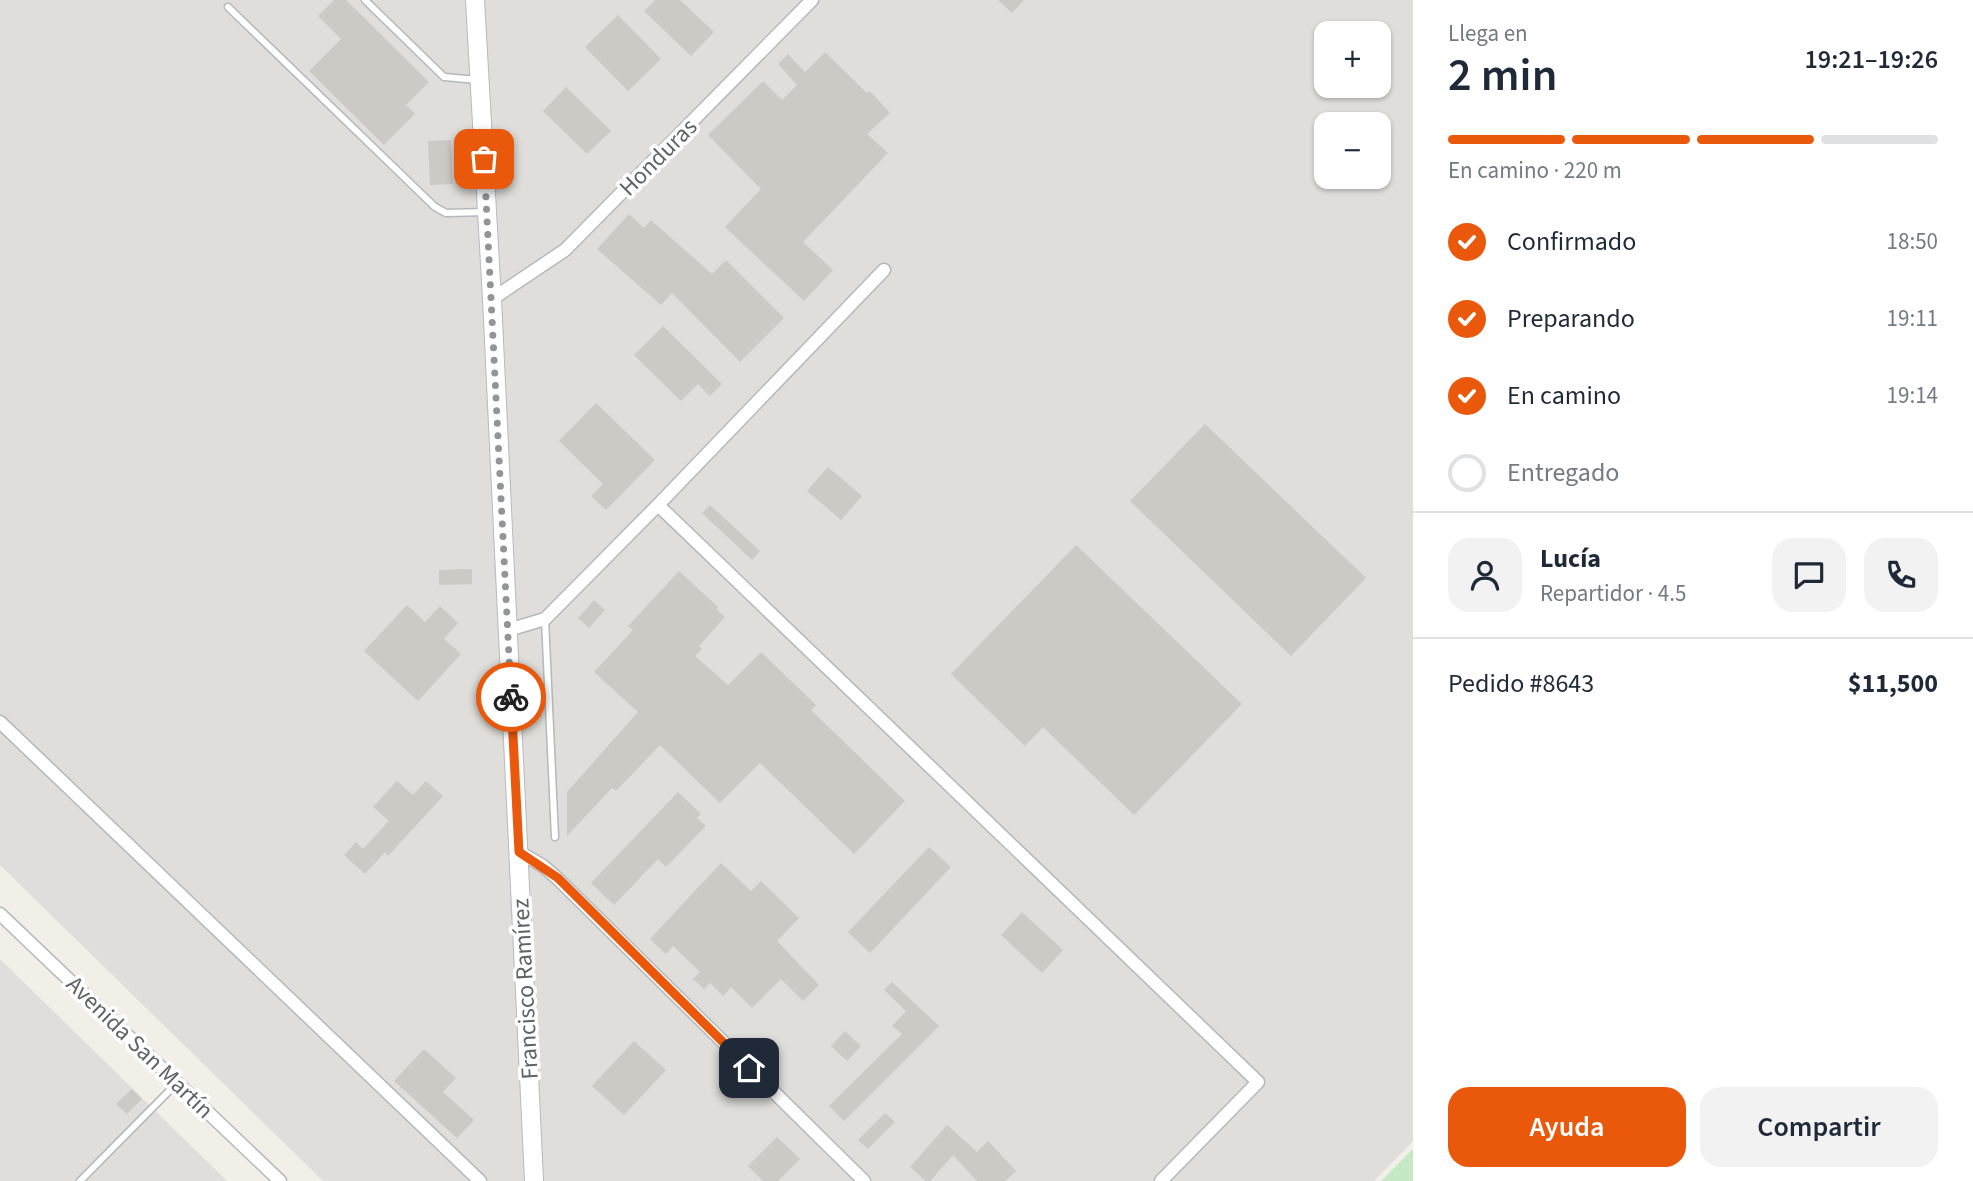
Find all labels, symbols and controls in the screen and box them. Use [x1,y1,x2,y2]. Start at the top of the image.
text: Llega en [1448,17,1528,50]
map controls [1314,21,1391,189]
button: + [1314,21,1391,98]
text: 19:21–19:26 [1805,41,1938,78]
text: 2 min [1448,43,1557,108]
street label: Honduras [611,110,705,204]
button: − [1314,112,1391,189]
pin [454,129,514,189]
icon: bag [465,140,503,178]
text: En camino · 220 m [1448,154,1622,187]
icon: check [1448,223,1486,261]
text: Confirmado [1507,223,1636,260]
text: 18:50 [1887,225,1938,258]
icon: check [1448,300,1486,338]
text: Preparando [1507,300,1635,337]
text: 19:11 [1887,302,1938,335]
icon: check [1448,377,1486,415]
text: En camino [1507,377,1621,414]
text: 19:14 [1887,379,1938,412]
text: Entregado [1507,454,1619,491]
button: person [1448,538,1522,612]
button: chat [1772,538,1846,612]
button: phone [1864,538,1938,612]
text: Lucía [1540,540,1601,577]
text: Repartidor · 4.5 [1540,577,1686,610]
courier [476,662,546,732]
text: Pedido #8643 [1448,665,1594,702]
text: $11,500 [1848,665,1938,702]
icon: bike [492,678,530,716]
street label: Francisco Ramírez [503,898,548,1080]
street label: Avenida San Martín [58,968,221,1127]
pin [719,1038,779,1098]
icon: home [730,1049,768,1087]
button: Ayuda [1448,1087,1686,1167]
button: Compartir [1700,1087,1938,1167]

